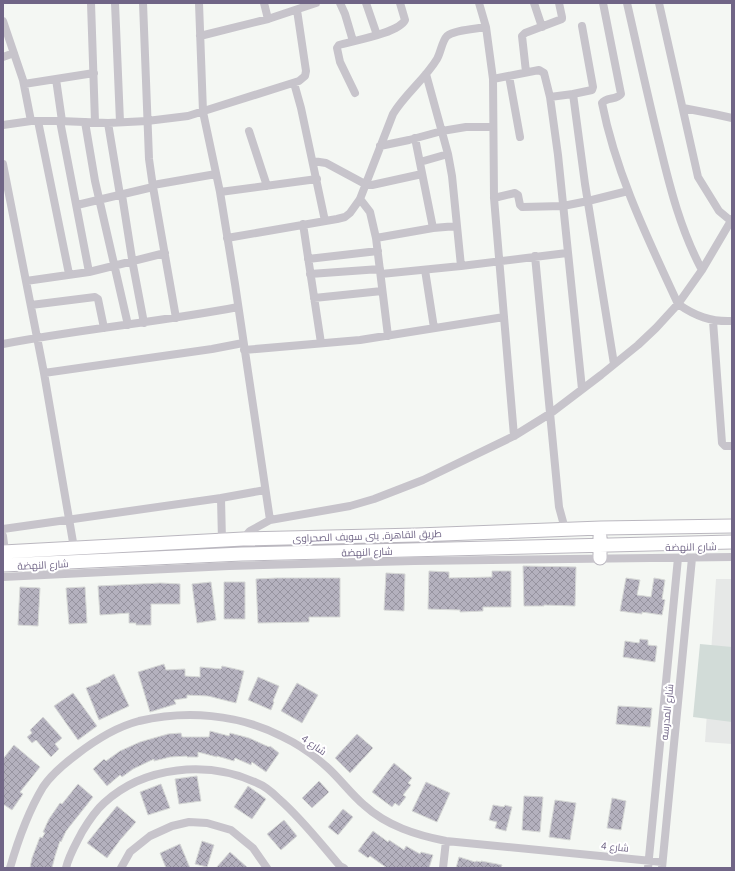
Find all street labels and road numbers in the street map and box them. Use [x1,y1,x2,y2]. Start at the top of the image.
street label: طريق القاهرة, بنى سويف الصحراوى [292,528,442,545]
street label: شارع النهضة [665,541,717,554]
street label: شارع النهضة [341,546,393,559]
street label: شارع النهضة [17,558,69,573]
street label: شارع المدرسه [659,683,676,741]
street label: شارع 4 [299,733,329,758]
street label: شارع 4 [601,840,629,855]

